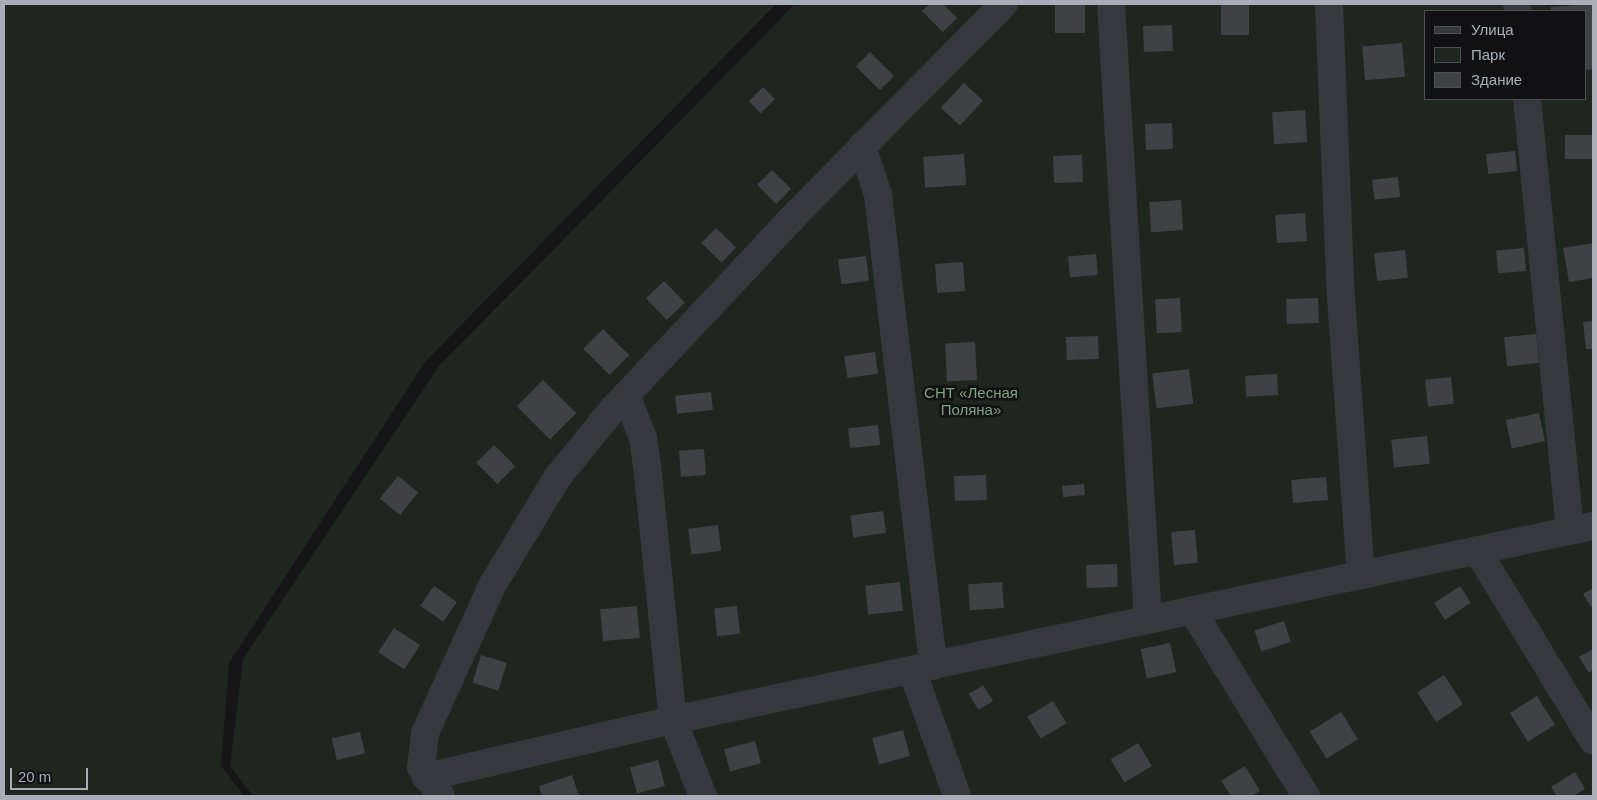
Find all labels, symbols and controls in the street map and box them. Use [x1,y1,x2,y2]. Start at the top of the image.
legend [1424,10,1587,100]
text: Улица [1471,21,1514,38]
text: Парк [1471,46,1505,63]
text: Здание [1471,71,1522,88]
park label: СНТ «Лесная Поляна» [924,383,1018,418]
scale bar [12,758,90,790]
text: 20 m [18,768,51,785]

